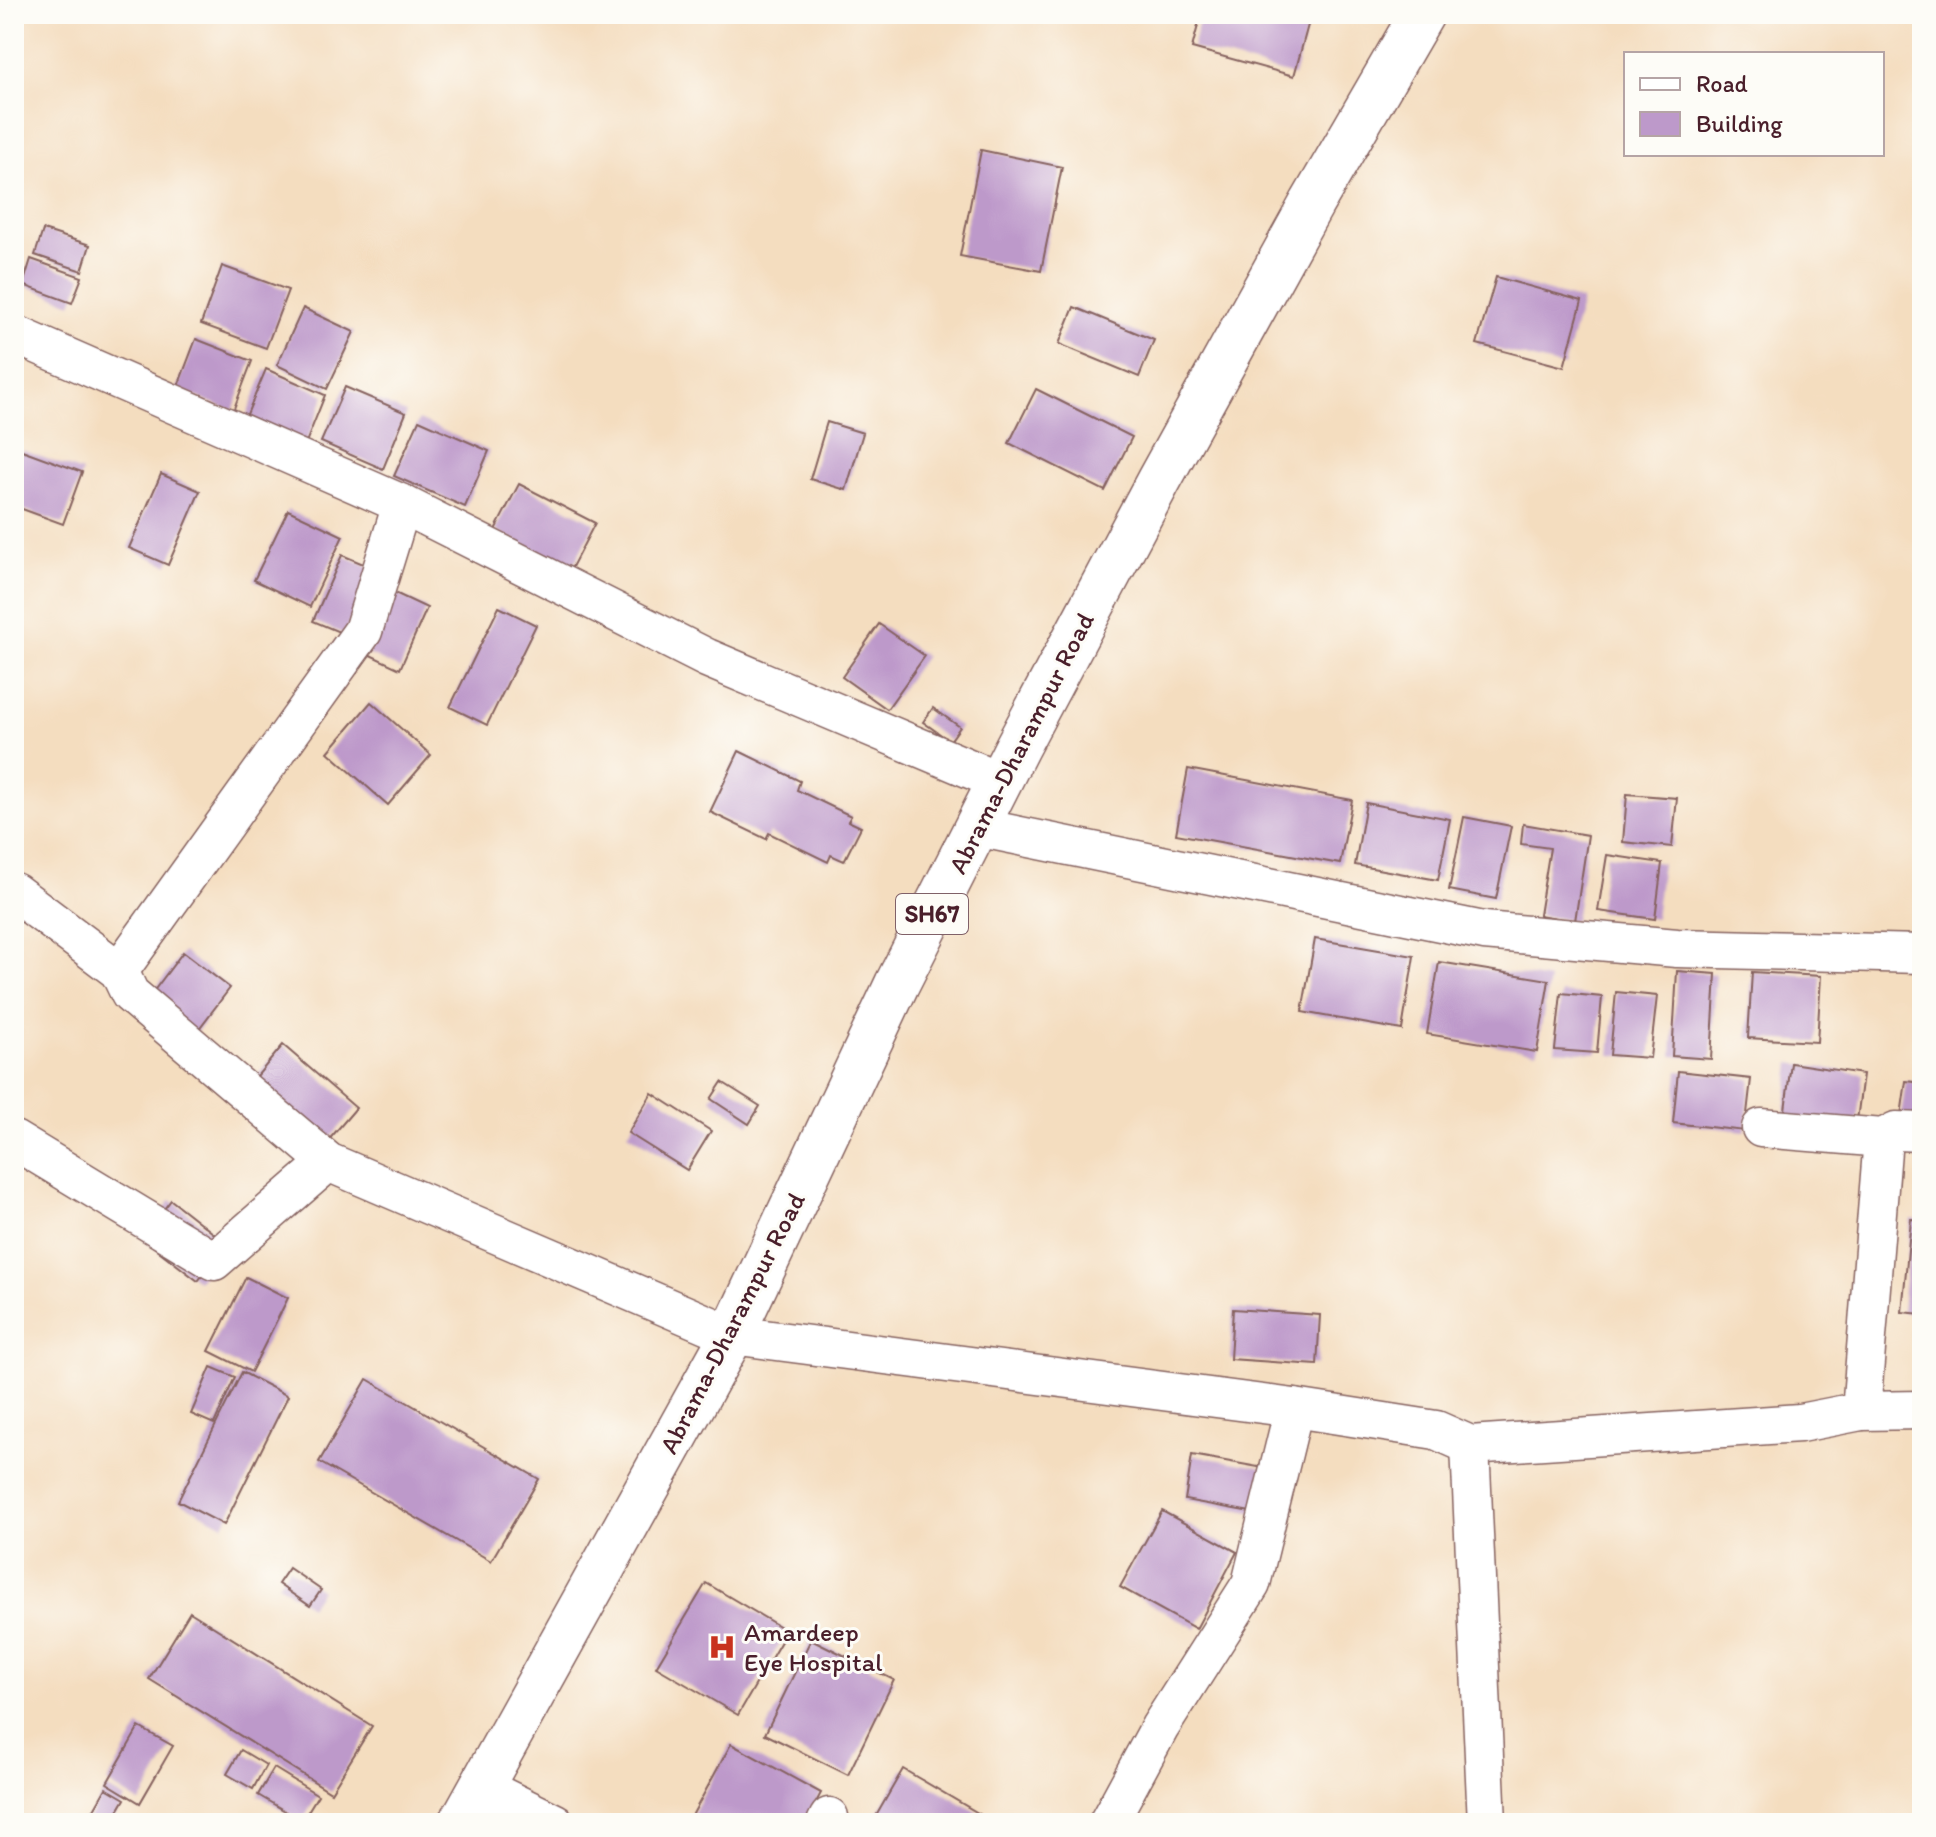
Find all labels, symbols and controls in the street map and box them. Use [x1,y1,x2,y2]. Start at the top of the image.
legend [1624,52,1884,156]
text: Road [1696,69,1748,98]
text: Building [1696,109,1783,138]
street label: Abrama-Dharampur Road [941,607,1101,879]
road number: SH67 [896,894,968,934]
street label: Abrama-Dharampur Road [652,1187,812,1459]
place label: Amardeep Eye Hospital [744,1616,883,1678]
hospital icon: Amardeep Eye Hospital [707,1632,737,1662]

